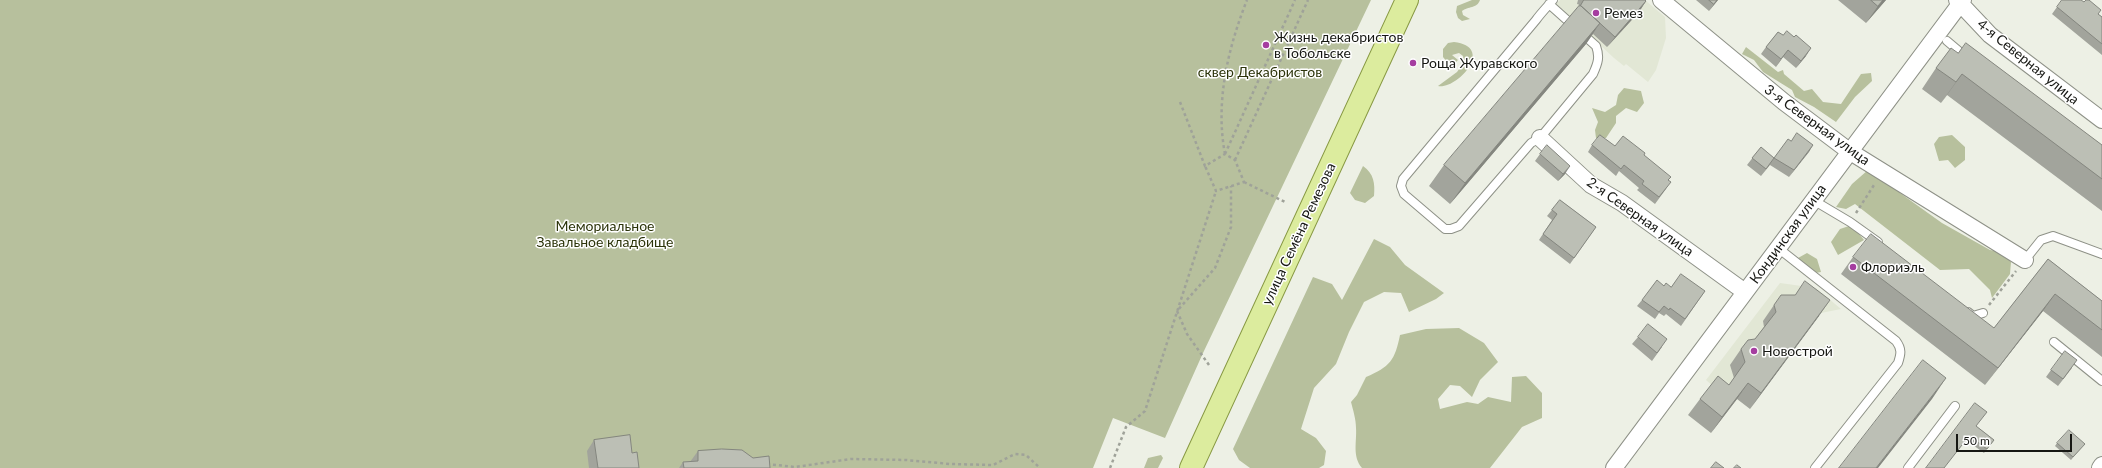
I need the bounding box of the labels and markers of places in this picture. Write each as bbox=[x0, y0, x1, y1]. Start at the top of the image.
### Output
place label: Ремез bbox=[1604, 5, 1643, 21]
marker: Ремез bbox=[1591, 8, 1601, 18]
place label: Жизнь декабристов в Тобольске bbox=[1274, 29, 1404, 62]
marker: Жизнь декабристов в Тобольске bbox=[1261, 40, 1271, 50]
place label: Роща Журавского bbox=[1421, 55, 1537, 71]
marker: Роща Журавского bbox=[1408, 58, 1418, 68]
place label: Флориэль bbox=[1861, 259, 1925, 275]
marker: Флориэль bbox=[1848, 262, 1858, 272]
place label: Новострой bbox=[1762, 343, 1833, 359]
marker: Новострой bbox=[1749, 346, 1759, 356]

